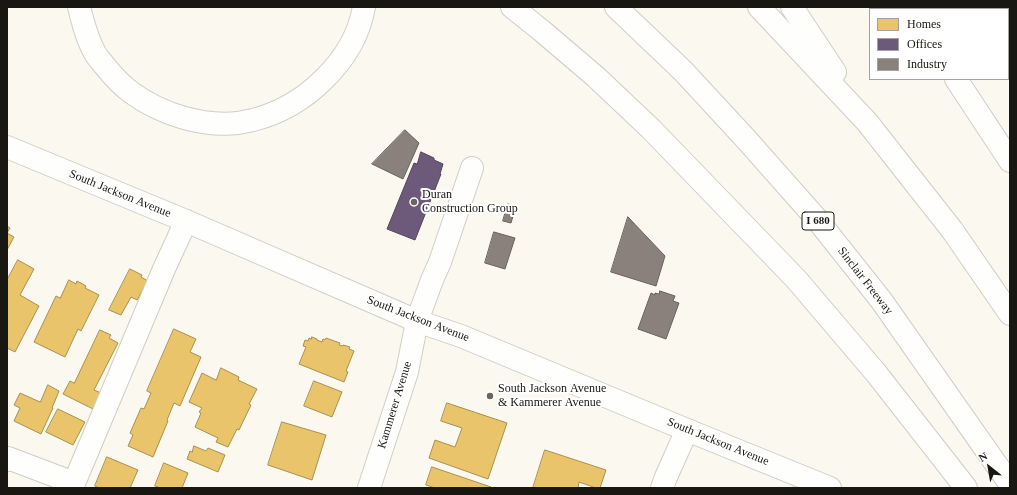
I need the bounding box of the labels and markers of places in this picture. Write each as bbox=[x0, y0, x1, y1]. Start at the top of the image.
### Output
place label: Duran Construction Group bbox=[422, 188, 518, 216]
marker: Duran Construction Group bbox=[409, 197, 419, 207]
place label: South Jackson Avenue & Kammerer Avenue bbox=[498, 382, 606, 410]
marker: South Jackson Avenue & Kammerer Avenue bbox=[485, 391, 495, 401]

